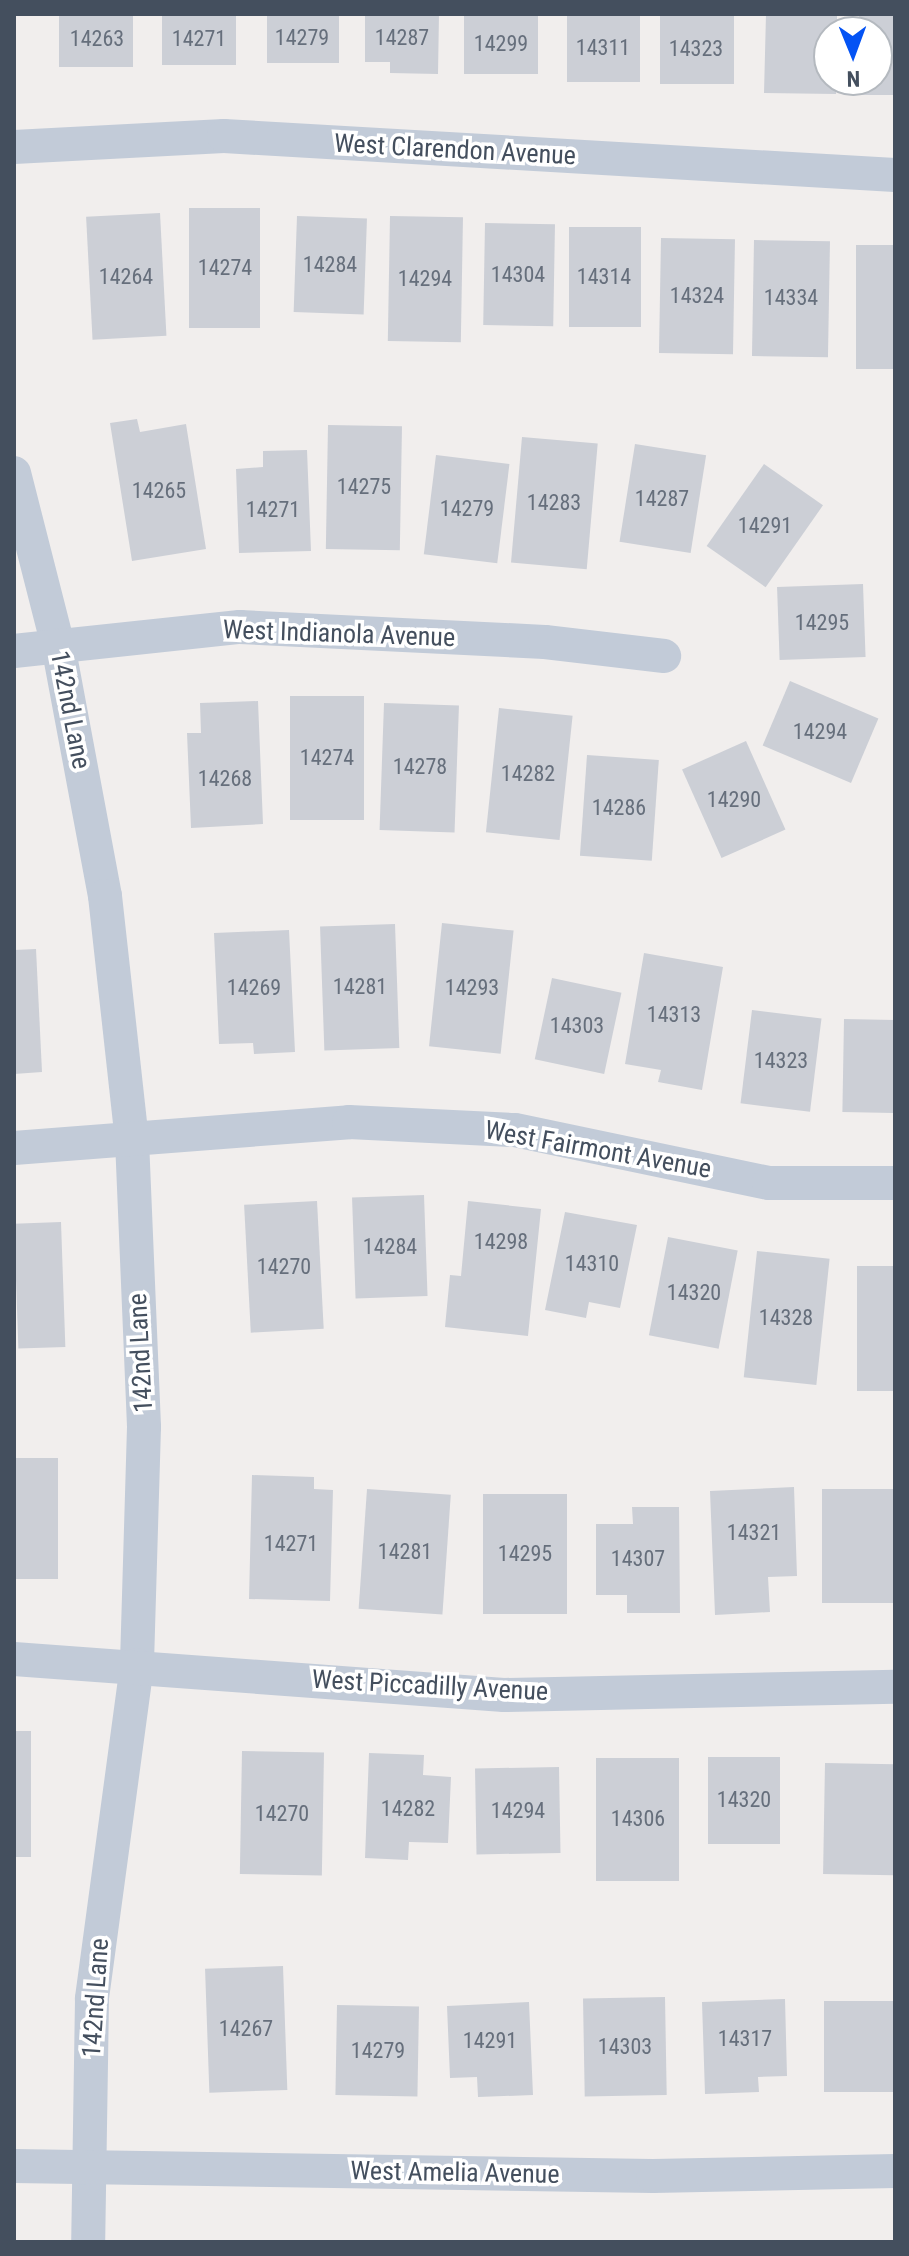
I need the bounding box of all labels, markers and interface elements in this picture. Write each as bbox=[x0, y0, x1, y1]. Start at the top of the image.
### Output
north arrow bbox=[813, 16, 893, 96]
house number: 14279 bbox=[275, 25, 329, 51]
house number: 14287 bbox=[375, 25, 429, 51]
house number: 14263 bbox=[70, 26, 124, 52]
house number: 14271 bbox=[172, 26, 226, 52]
house number: 14299 bbox=[474, 31, 528, 57]
house number: 14311 bbox=[576, 35, 630, 61]
house number: 14323 bbox=[669, 36, 723, 62]
text: N bbox=[846, 66, 860, 91]
street label: West Clarendon Avenue bbox=[333, 128, 577, 172]
house number: 14284 bbox=[303, 252, 357, 278]
house number: 14274 bbox=[198, 255, 252, 281]
house number: 14304 bbox=[491, 262, 545, 288]
house number: 14264 bbox=[99, 264, 153, 290]
house number: 14314 bbox=[577, 264, 631, 290]
house number: 14294 bbox=[398, 266, 452, 292]
house number: 14324 bbox=[670, 283, 724, 309]
house number: 14334 bbox=[764, 285, 818, 311]
house number: 14275 bbox=[337, 474, 391, 500]
house number: 14265 bbox=[132, 478, 186, 504]
house number: 14287 bbox=[635, 486, 689, 512]
house number: 14283 bbox=[527, 490, 581, 516]
house number: 14279 bbox=[440, 496, 494, 522]
house number: 14271 bbox=[246, 497, 300, 523]
house number: 14291 bbox=[738, 513, 792, 539]
house number: 14295 bbox=[795, 610, 849, 636]
street label: West Indianola Avenue bbox=[222, 614, 456, 654]
street label: 142nd Lane bbox=[43, 648, 97, 772]
house number: 14294 bbox=[793, 719, 847, 745]
house number: 14274 bbox=[300, 745, 354, 771]
house number: 14278 bbox=[393, 754, 447, 780]
house number: 14282 bbox=[501, 761, 555, 787]
house number: 14268 bbox=[198, 766, 252, 792]
house number: 14290 bbox=[707, 787, 761, 813]
house number: 14286 bbox=[592, 795, 646, 821]
house number: 14281 bbox=[333, 974, 387, 1000]
house number: 14269 bbox=[227, 975, 281, 1001]
house number: 14293 bbox=[445, 975, 499, 1001]
house number: 14313 bbox=[647, 1002, 701, 1028]
house number: 14303 bbox=[550, 1013, 604, 1039]
house number: 14323 bbox=[754, 1048, 808, 1074]
street label: West Fairmont Avenue bbox=[482, 1115, 714, 1185]
house number: 14298 bbox=[474, 1229, 528, 1255]
house number: 14284 bbox=[363, 1234, 417, 1260]
house number: 14310 bbox=[565, 1251, 619, 1277]
house number: 14270 bbox=[257, 1254, 311, 1280]
house number: 14320 bbox=[667, 1280, 721, 1306]
street label: 142nd Lane bbox=[122, 1292, 160, 1414]
house number: 14328 bbox=[759, 1305, 813, 1331]
house number: 14321 bbox=[727, 1520, 781, 1546]
house number: 14271 bbox=[264, 1531, 318, 1557]
house number: 14281 bbox=[378, 1539, 432, 1565]
house number: 14295 bbox=[498, 1541, 552, 1567]
house number: 14307 bbox=[611, 1546, 665, 1572]
street label: West Piccadilly Avenue bbox=[311, 1664, 549, 1708]
house number: 14320 bbox=[717, 1787, 771, 1813]
house number: 14282 bbox=[381, 1796, 435, 1822]
house number: 14294 bbox=[491, 1798, 545, 1824]
house number: 14270 bbox=[255, 1801, 309, 1827]
house number: 14306 bbox=[611, 1806, 665, 1832]
street label: 142nd Lane bbox=[76, 1937, 116, 2059]
house number: 14267 bbox=[219, 2016, 273, 2042]
house number: 14317 bbox=[718, 2026, 772, 2052]
house number: 14291 bbox=[463, 2028, 517, 2054]
house number: 14303 bbox=[598, 2034, 652, 2060]
house number: 14279 bbox=[351, 2038, 405, 2064]
street label: West Amelia Avenue bbox=[350, 2156, 560, 2190]

